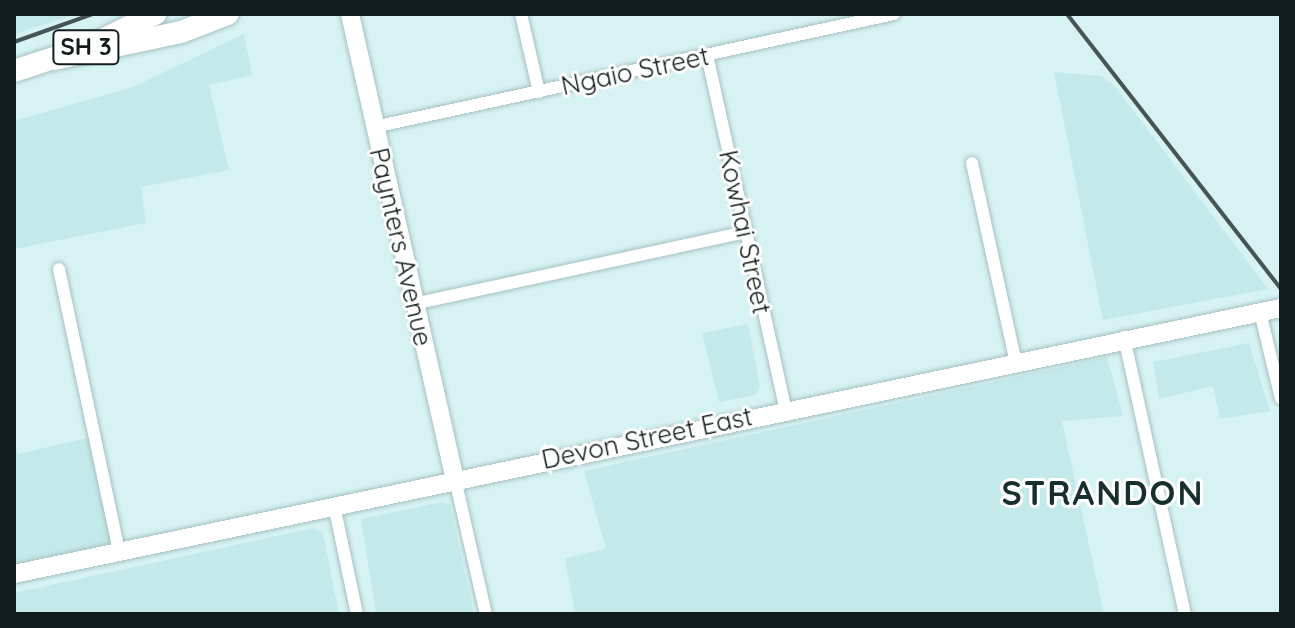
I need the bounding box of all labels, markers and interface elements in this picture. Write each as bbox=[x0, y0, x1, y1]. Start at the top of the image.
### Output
road number: SH 3 bbox=[52, 27, 120, 67]
street label: Ngaio Street bbox=[558, 40, 712, 102]
street label: Paynters Avenue bbox=[363, 145, 439, 349]
street label: Kowhai Street bbox=[712, 147, 778, 317]
street label: Devon Street East bbox=[539, 400, 755, 476]
district label: STRANDON bbox=[1002, 473, 1204, 513]

